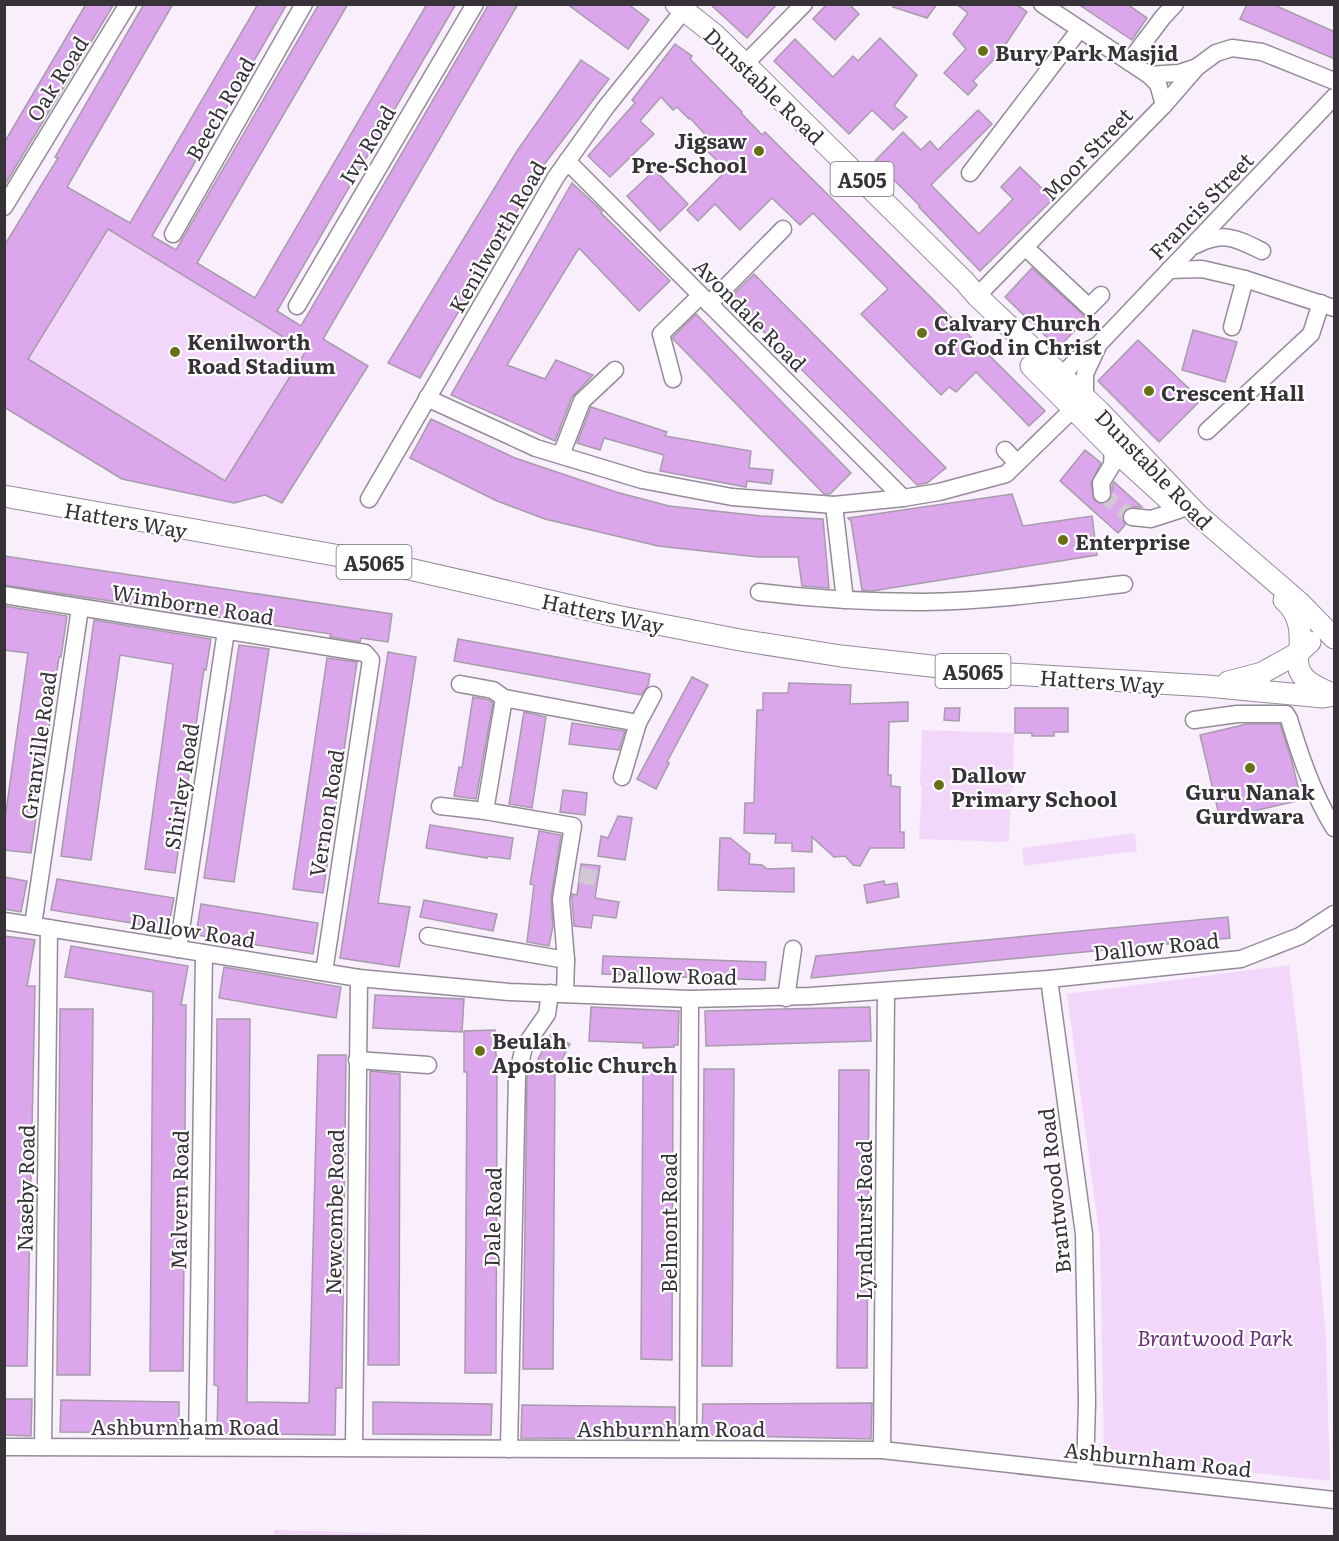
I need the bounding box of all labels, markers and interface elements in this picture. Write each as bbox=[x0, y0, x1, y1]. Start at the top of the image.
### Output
street label: Dunstable Road bbox=[698, 19, 832, 151]
street label: Oak Road bbox=[18, 29, 94, 127]
place label: Bury Park Masjid bbox=[995, 36, 1179, 67]
marker: Bury Park Masjid bbox=[976, 44, 990, 58]
street label: Beech Road bbox=[177, 50, 261, 166]
street label: Ivy Road bbox=[330, 98, 402, 189]
street label: Moor Street bbox=[1033, 99, 1139, 207]
place label: Jigsaw Pre-School bbox=[631, 124, 747, 179]
marker: Jigsaw Pre-School bbox=[752, 144, 766, 158]
street label: Francis Street bbox=[1141, 144, 1260, 266]
street label: Kenilworth Road bbox=[440, 154, 552, 318]
road number: A505 bbox=[830, 162, 894, 196]
street label: Avondale Road bbox=[688, 251, 815, 378]
place label: Calvary Church of God in Christ bbox=[934, 306, 1103, 361]
place label: Kenilworth Road Stadium bbox=[187, 325, 336, 380]
marker: Calvary Church of God in Christ bbox=[915, 326, 929, 340]
marker: Kenilworth Road Stadium bbox=[168, 345, 182, 359]
place label: Crescent Hall bbox=[1161, 376, 1305, 407]
marker: Crescent Hall bbox=[1142, 384, 1156, 398]
street label: Dunstable Road bbox=[1089, 401, 1221, 535]
street label: Hatters Way bbox=[62, 493, 191, 545]
place label: Enterprise bbox=[1075, 525, 1190, 556]
marker: Enterprise bbox=[1056, 533, 1070, 547]
road number: A5065 bbox=[336, 545, 412, 579]
street label: Wimborne Road bbox=[110, 575, 276, 631]
street label: Hatters Way bbox=[539, 584, 668, 640]
road number: A5065 bbox=[936, 654, 1010, 688]
street label: Hatters Way bbox=[1039, 660, 1166, 700]
street label: Granville Road bbox=[11, 669, 63, 821]
street label: Shirley Road bbox=[155, 720, 205, 851]
street label: Vernon Road bbox=[300, 747, 350, 879]
place label: Dallow Primary School bbox=[951, 758, 1118, 813]
marker: Guru Nanak Gurdwara bbox=[1243, 761, 1257, 775]
place label: Guru Nanak Gurdwara bbox=[1185, 775, 1316, 830]
marker: Dallow Primary School bbox=[932, 778, 946, 792]
street label: Dallow Road bbox=[128, 904, 258, 954]
street label: Dallow Road bbox=[1091, 923, 1221, 967]
street label: Dallow Road bbox=[610, 957, 738, 991]
place label: Beulah Apostolic Church bbox=[492, 1024, 677, 1079]
marker: Beulah Apostolic Church bbox=[473, 1044, 487, 1058]
street label: Brantwood Road bbox=[1029, 1106, 1077, 1275]
street label: Naseby Road bbox=[7, 1124, 41, 1252]
street label: Newcombe Road bbox=[316, 1129, 350, 1295]
street label: Malvern Road bbox=[161, 1130, 195, 1270]
street label: Lyndhurst Road bbox=[847, 1140, 878, 1300]
street label: Belmont Road bbox=[652, 1153, 683, 1293]
street label: Dale Road bbox=[475, 1166, 507, 1267]
park label: Brantwood Park bbox=[1137, 1321, 1293, 1352]
street label: Ashburnham Road bbox=[91, 1410, 279, 1441]
street label: Ashburnham Road bbox=[577, 1412, 765, 1443]
street label: Ashburnham Road bbox=[1063, 1433, 1254, 1483]

